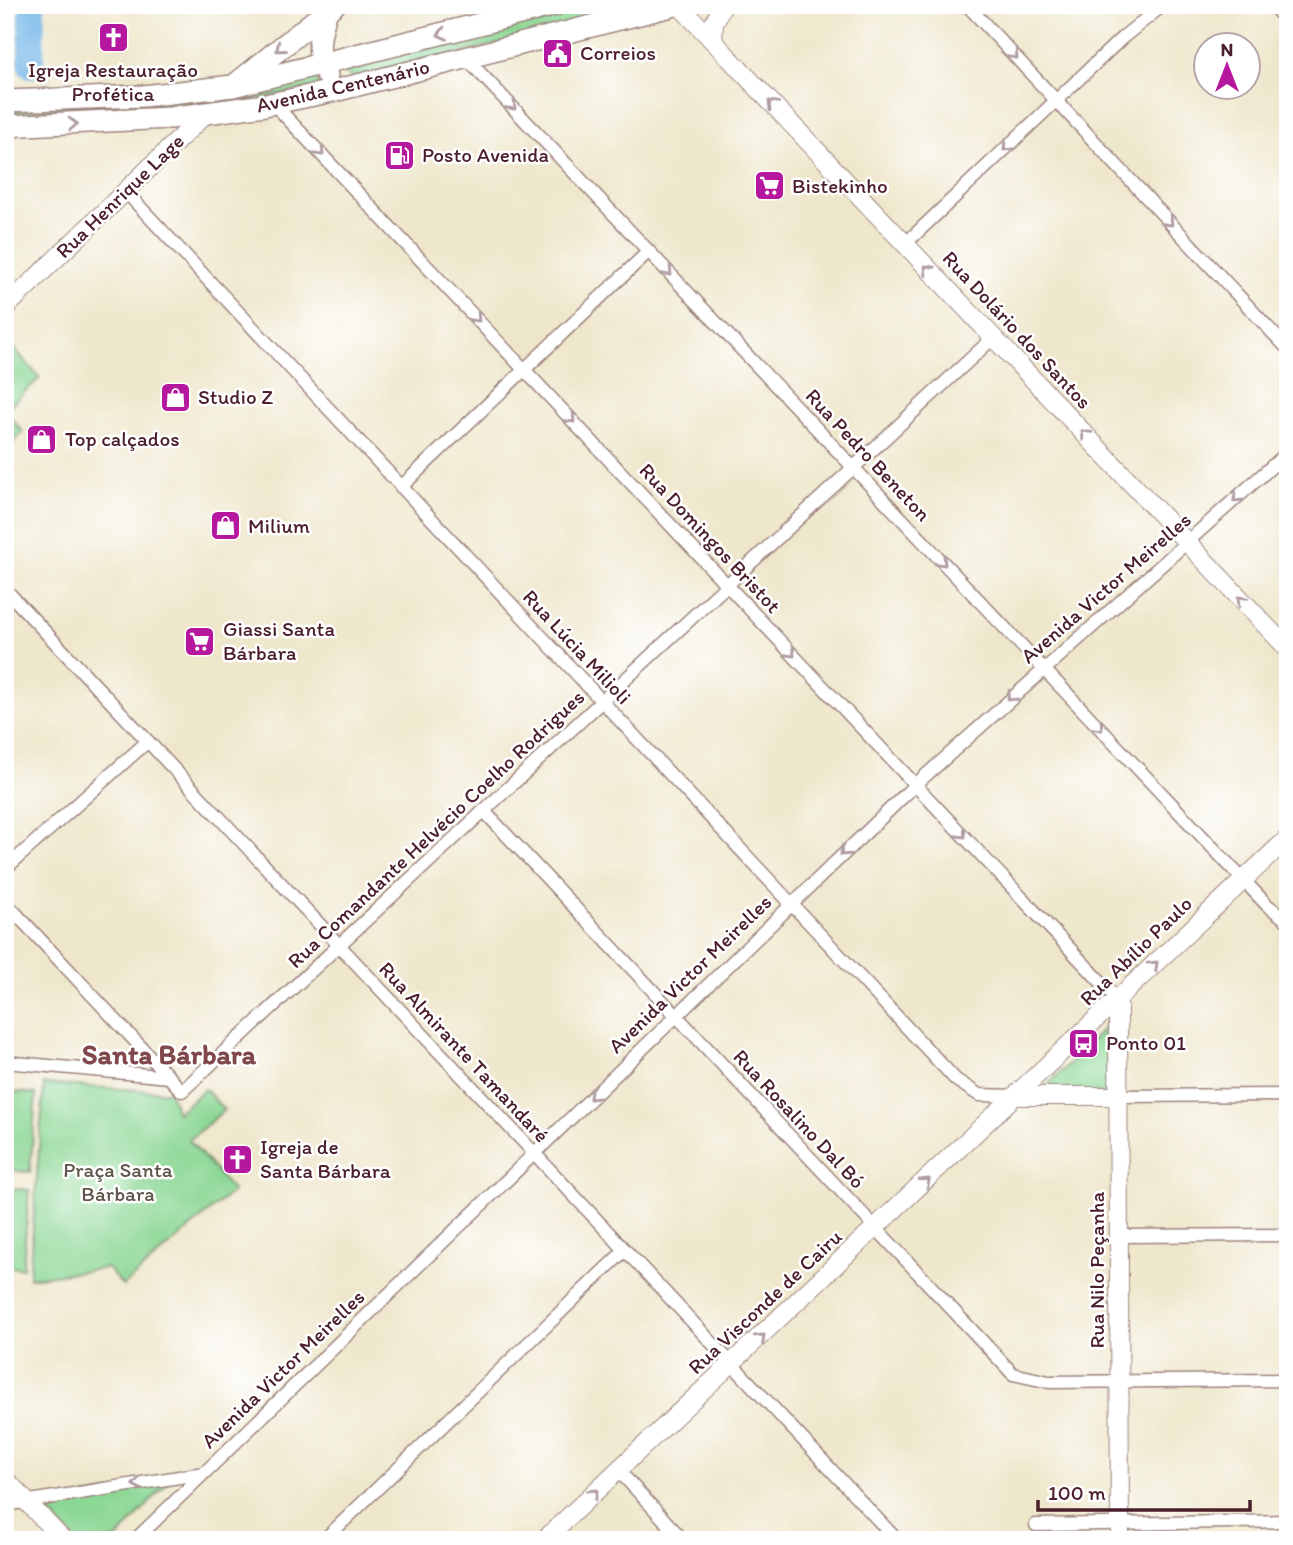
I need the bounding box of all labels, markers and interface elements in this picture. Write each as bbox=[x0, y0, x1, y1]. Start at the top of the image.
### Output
church icon: Igreja Restauração Profética bbox=[96, 21, 130, 55]
one-way arrow bbox=[436, 26, 448, 40]
north arrow bbox=[1192, 32, 1262, 102]
public building icon: Correios bbox=[540, 36, 574, 70]
text: N bbox=[1221, 38, 1233, 61]
one-way arrow bbox=[275, 40, 288, 52]
place label: Correios bbox=[580, 40, 656, 65]
one-way arrow bbox=[1006, 47, 1018, 60]
street label: Avenida Centenário bbox=[254, 53, 432, 118]
place label: Igreja Restauração Profética bbox=[28, 57, 198, 106]
one-way arrow bbox=[504, 98, 517, 111]
one-way arrow bbox=[768, 99, 780, 112]
one-way arrow bbox=[68, 116, 79, 131]
street label: Rua Henrique Lage bbox=[50, 128, 189, 263]
fuel station icon: Posto Avenida bbox=[382, 138, 416, 172]
one-way arrow bbox=[1002, 139, 1015, 152]
place label: Posto Avenida bbox=[422, 142, 549, 167]
one-way arrow bbox=[312, 144, 325, 157]
supermarket icon: Bistekinho bbox=[752, 169, 786, 203]
place label: Bistekinho bbox=[792, 173, 888, 198]
one-way arrow bbox=[1161, 214, 1173, 227]
street label: Rua Dolário dos Santos bbox=[938, 245, 1097, 414]
one-way arrow bbox=[660, 264, 673, 277]
one-way arrow bbox=[924, 264, 937, 277]
one-way arrow bbox=[468, 310, 481, 323]
shop icon: Studio Z bbox=[158, 380, 192, 414]
street label: Rua Pedro Beneton bbox=[801, 383, 936, 526]
place label: Studio Z bbox=[198, 384, 273, 409]
one-way arrow bbox=[563, 411, 576, 424]
shop icon: Top calçados bbox=[25, 422, 59, 456]
place label: Top calçados bbox=[65, 426, 180, 451]
one-way arrow bbox=[1080, 429, 1093, 442]
street label: Rua Domingos Bristot bbox=[634, 458, 786, 618]
one-way arrow bbox=[1232, 490, 1245, 502]
street label: Avenida Victor Meirelles bbox=[1015, 507, 1196, 668]
shop icon: Milium bbox=[208, 509, 242, 543]
place label: Milium bbox=[248, 513, 310, 538]
one-way arrow bbox=[934, 554, 947, 567]
street label: Rua Lúcia Milioli bbox=[518, 584, 637, 709]
one-way arrow bbox=[1236, 595, 1249, 608]
place label: Giassi Santa Bárbara bbox=[223, 616, 335, 665]
supermarket icon: Giassi Santa Bárbara bbox=[183, 624, 217, 658]
one-way arrow bbox=[783, 645, 796, 658]
street label: Rua Comandante Helvécio Coelho Rodrigues bbox=[282, 684, 589, 973]
one-way arrow bbox=[1006, 689, 1019, 701]
one-way arrow bbox=[1090, 719, 1103, 732]
one-way arrow bbox=[954, 826, 966, 839]
one-way arrow bbox=[839, 843, 852, 856]
street label: Avenida Victor Meirelles bbox=[603, 889, 777, 1058]
street label: Rua Abílio Paulo bbox=[1074, 891, 1197, 1011]
street label: Rua Almirante Tamandaré bbox=[374, 956, 555, 1147]
one-way arrow bbox=[1146, 960, 1159, 973]
bus stop icon: Ponto 01 bbox=[1066, 1026, 1100, 1060]
place label: Ponto 01 bbox=[1106, 1030, 1186, 1055]
district label: Santa Bárbara bbox=[82, 1037, 257, 1071]
street label: Rua Rosalino Dal Bó bbox=[728, 1044, 870, 1194]
one-way arrow bbox=[589, 1087, 602, 1100]
place label: Igreja de Santa Bárbara bbox=[260, 1134, 391, 1183]
church icon: Igreja de Santa Bárbara bbox=[220, 1142, 254, 1176]
park label: Praça Santa Bárbara bbox=[63, 1157, 173, 1206]
one-way arrow bbox=[918, 1177, 931, 1190]
street label: Rua Nilo Peçanha bbox=[1084, 1192, 1109, 1348]
street label: Rua Visconde de Cairu bbox=[683, 1224, 847, 1379]
street label: Avenida Victor Meirelles bbox=[196, 1284, 370, 1453]
one-way arrow bbox=[752, 1334, 765, 1346]
scale bar bbox=[1038, 1468, 1249, 1512]
one-way arrow bbox=[131, 1476, 142, 1491]
text: 100 m bbox=[1048, 1480, 1106, 1505]
one-way arrow bbox=[586, 1489, 599, 1502]

